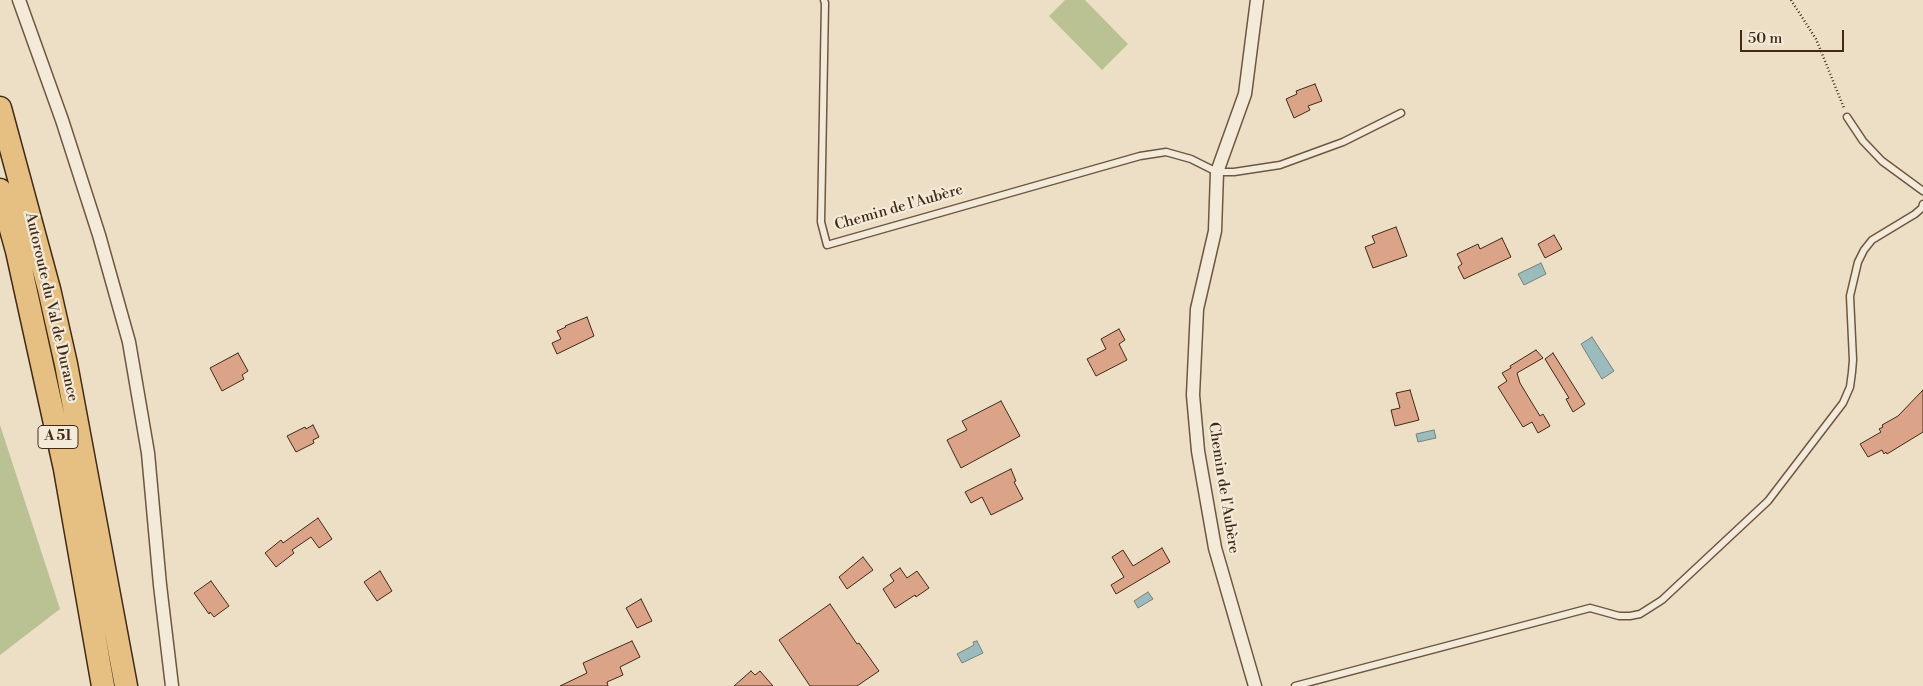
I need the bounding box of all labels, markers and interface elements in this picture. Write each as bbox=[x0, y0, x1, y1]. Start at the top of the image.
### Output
scale bar bbox=[1743, 20, 1847, 52]
text: 50 m bbox=[1748, 29, 1782, 48]
street label: Chemin de l'Aubère bbox=[833, 181, 965, 235]
street label: Autoroute du Val de Durance bbox=[20, 211, 82, 403]
street label: Chemin de l'Aubère bbox=[1204, 421, 1242, 555]
road number: A 51 bbox=[38, 426, 78, 448]

